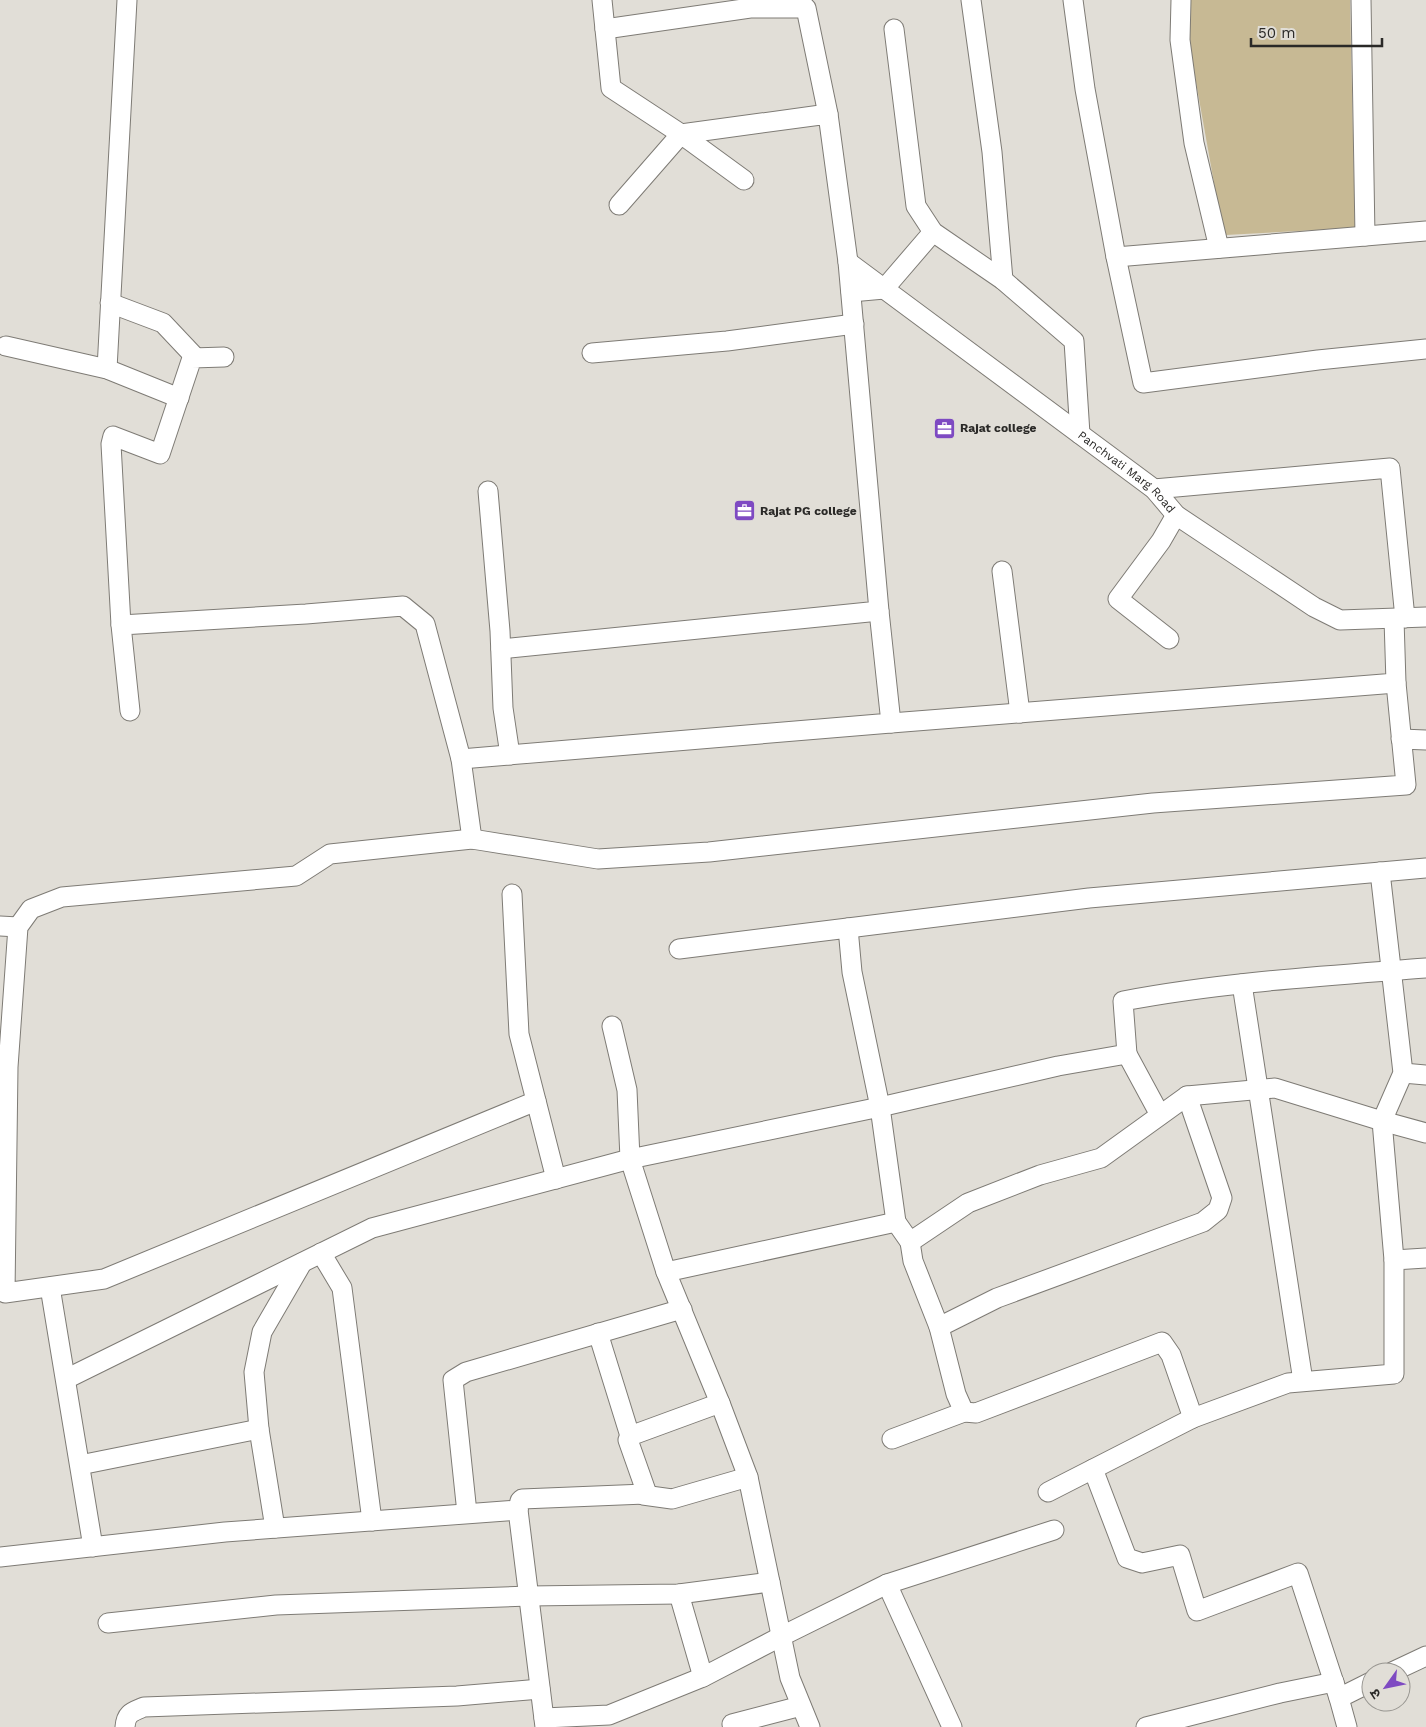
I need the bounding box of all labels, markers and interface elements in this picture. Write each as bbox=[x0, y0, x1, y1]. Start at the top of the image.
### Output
scale bar bbox=[1251, 15, 1382, 47]
text: 50 m bbox=[1258, 24, 1295, 42]
office icon: Rajat college bbox=[932, 416, 956, 440]
place label: Rajat college bbox=[960, 421, 1037, 435]
street label: Panchvati Marg Road bbox=[1075, 428, 1178, 516]
office icon: Rajat PG college bbox=[732, 499, 756, 523]
place label: Rajat PG college bbox=[760, 504, 857, 518]
north arrow bbox=[1361, 1662, 1411, 1712]
text: उ bbox=[1366, 1686, 1384, 1702]

